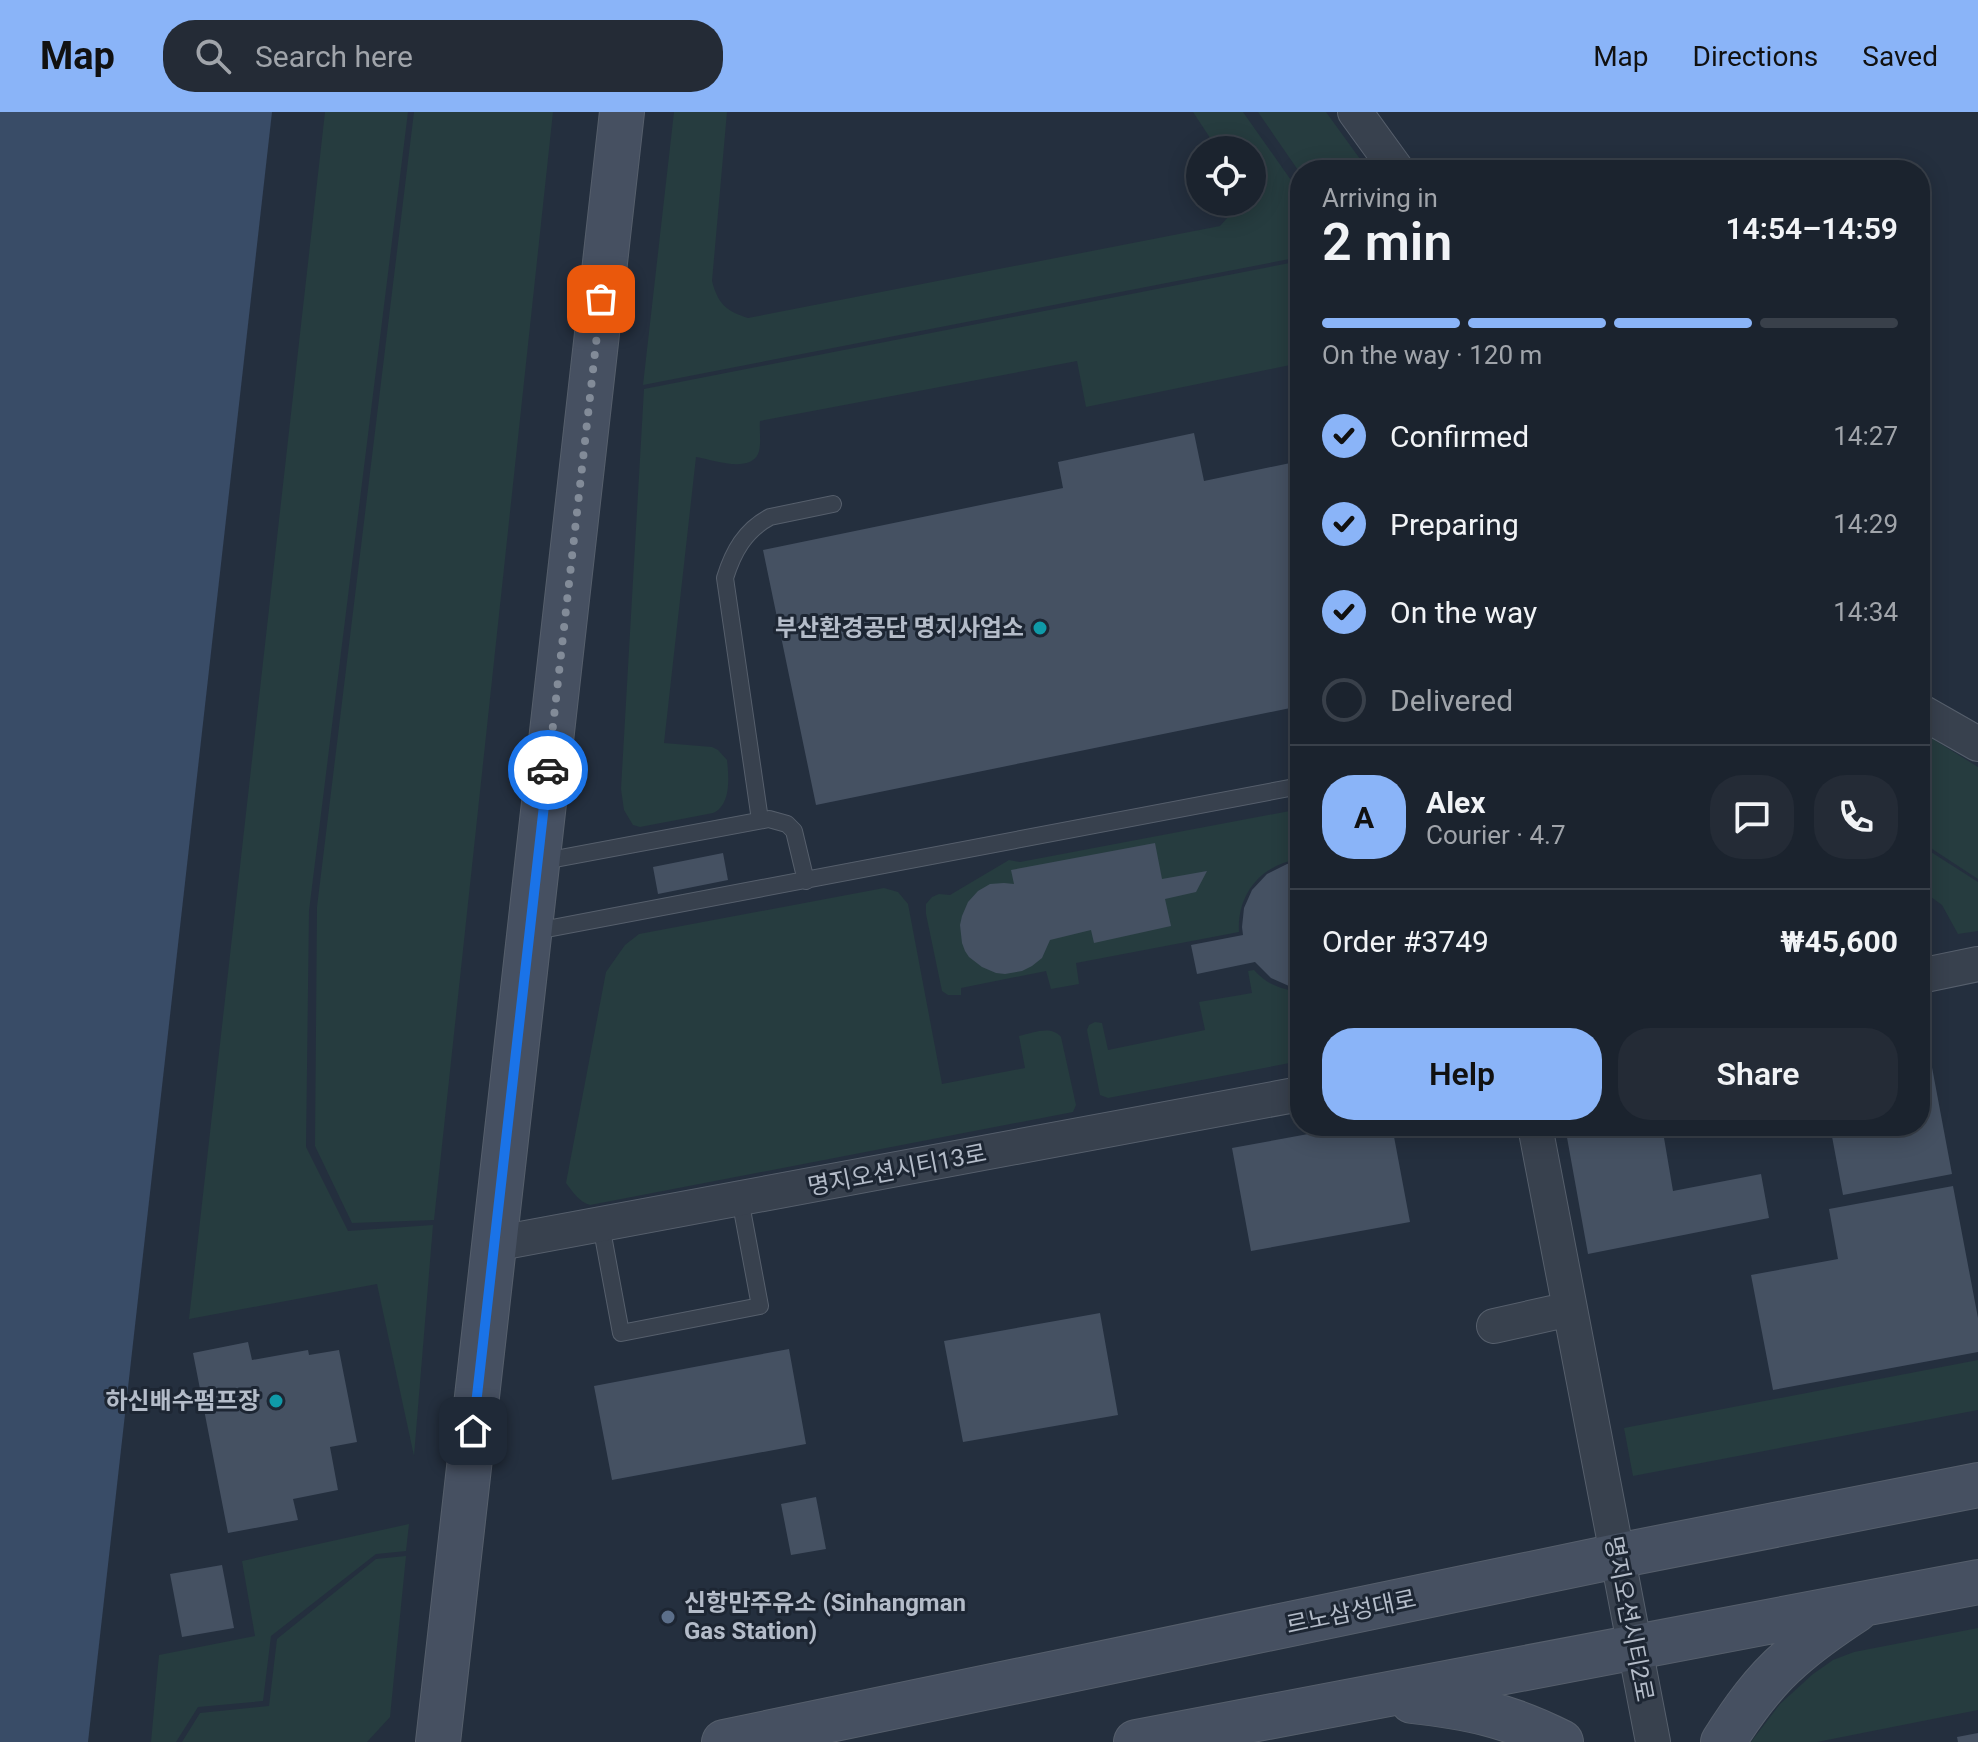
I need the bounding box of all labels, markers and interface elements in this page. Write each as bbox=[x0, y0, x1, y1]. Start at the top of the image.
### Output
search box bbox=[163, 20, 723, 92]
text: Map bbox=[40, 34, 115, 78]
icon: search bbox=[191, 34, 235, 78]
text: Search here bbox=[255, 39, 413, 74]
text: Map bbox=[1593, 40, 1649, 73]
text: Directions bbox=[1693, 40, 1818, 73]
text: Saved bbox=[1862, 40, 1938, 73]
map controls bbox=[1186, 136, 1266, 216]
button: locate bbox=[1186, 136, 1266, 216]
text: Arriving in bbox=[1322, 183, 1438, 213]
text: 14:54–14:59 bbox=[1725, 211, 1898, 246]
text: 2 min bbox=[1322, 212, 1452, 273]
pin bbox=[567, 265, 635, 333]
icon: bag bbox=[579, 277, 623, 321]
text: On the way · 120 m bbox=[1322, 340, 1542, 370]
icon: check bbox=[1322, 414, 1366, 458]
text: Confirmed bbox=[1390, 419, 1529, 454]
text: 14:27 bbox=[1833, 421, 1898, 451]
icon: check bbox=[1322, 502, 1366, 546]
text: Preparing bbox=[1390, 507, 1519, 542]
text: 14:29 bbox=[1833, 509, 1898, 539]
icon: check bbox=[1322, 590, 1366, 634]
text: On the way bbox=[1390, 595, 1537, 630]
text: 14:34 bbox=[1833, 597, 1898, 627]
place label: 부산환경공단 명지사업소 bbox=[775, 614, 1024, 642]
marker: 부산환경공단 명지사업소 bbox=[1031, 619, 1049, 637]
text: Delivered bbox=[1390, 683, 1513, 718]
courier bbox=[508, 730, 588, 810]
icon: car bbox=[526, 748, 570, 792]
button: chat bbox=[1710, 775, 1794, 859]
button: phone bbox=[1814, 775, 1898, 859]
text: Alex bbox=[1426, 785, 1486, 820]
text: A bbox=[1354, 800, 1374, 835]
text: Courier · 4.7 bbox=[1426, 820, 1566, 850]
text: Order #3749 bbox=[1322, 924, 1489, 959]
text: ₩45,600 bbox=[1780, 924, 1898, 959]
button: Help bbox=[1322, 1028, 1602, 1120]
button: Share bbox=[1618, 1028, 1898, 1120]
street label: 명지오션시티13로 bbox=[805, 1139, 989, 1201]
place label: 하신배수펌프장 bbox=[105, 1387, 260, 1415]
marker: 하신배수펌프장 bbox=[267, 1392, 285, 1410]
pin bbox=[439, 1397, 507, 1465]
icon: home bbox=[451, 1409, 495, 1453]
street label: 명지오션시티2로 bbox=[1599, 1534, 1659, 1704]
street label: 르노삼성대로 bbox=[1283, 1585, 1419, 1639]
place label: 신항만주유소 (Sinhangman Gas Station) bbox=[684, 1589, 966, 1645]
marker: 신항만주유소 (Sinhangman Gas Station) bbox=[659, 1608, 677, 1626]

